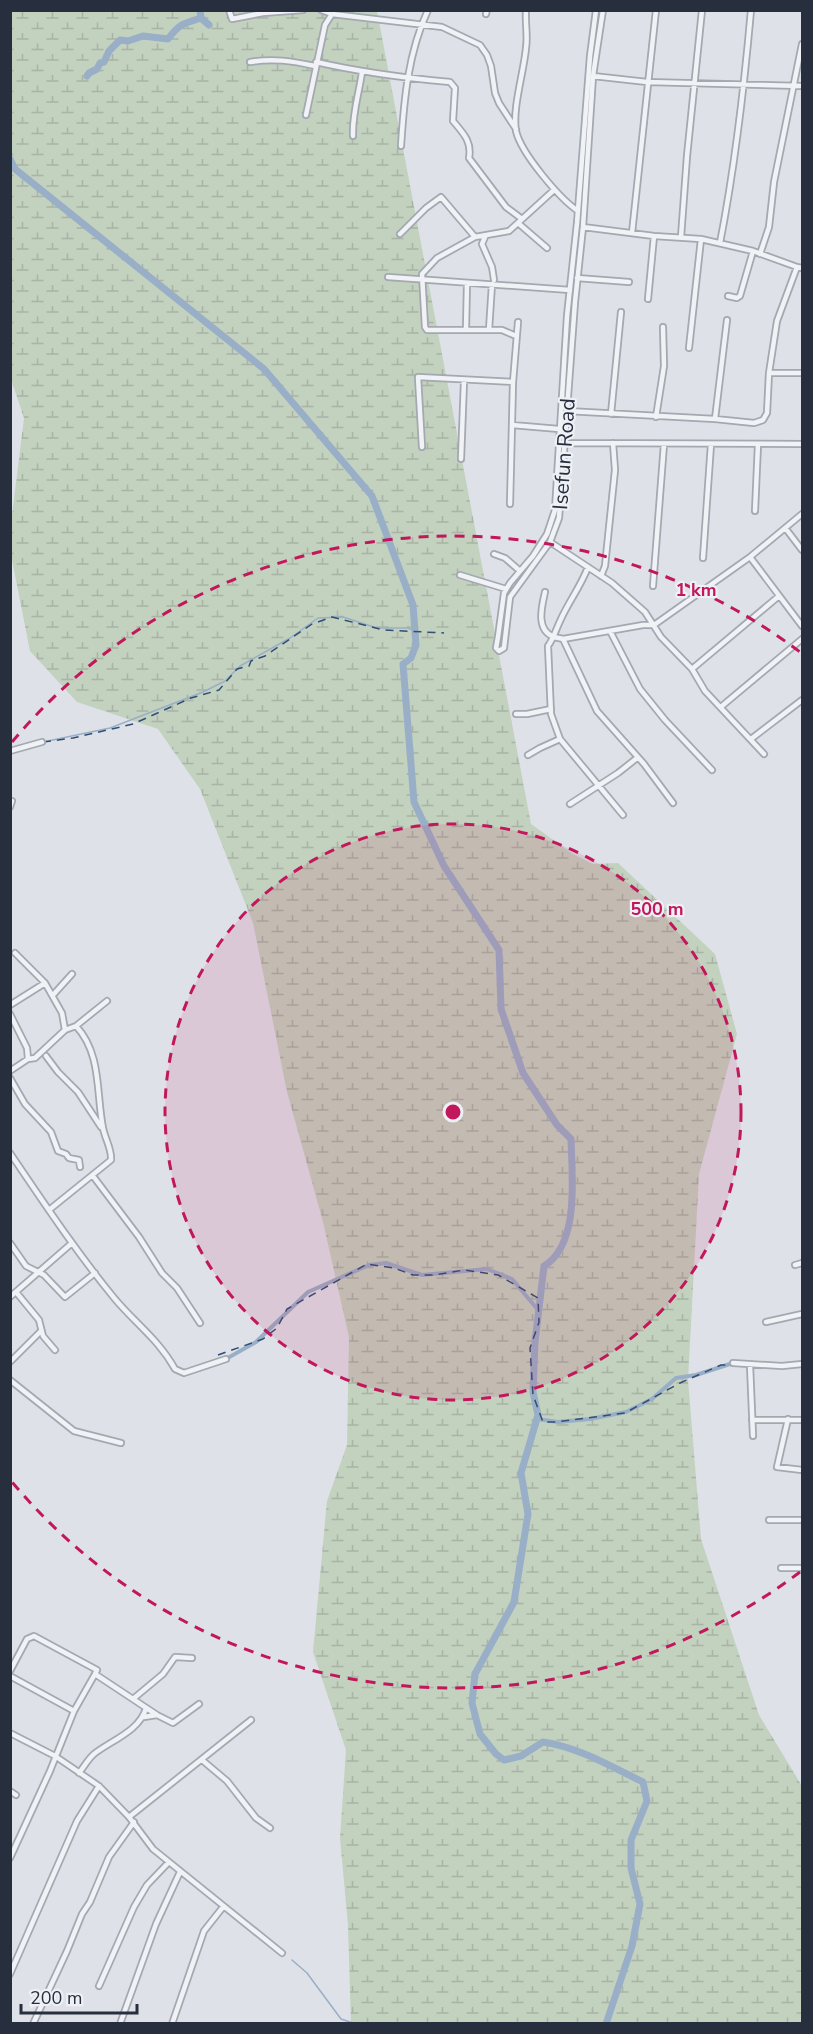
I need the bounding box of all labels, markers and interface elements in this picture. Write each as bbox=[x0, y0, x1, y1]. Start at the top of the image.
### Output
street label: Isefun Road bbox=[546, 397, 582, 511]
text: 1 km bbox=[675, 578, 717, 602]
text: 500 m bbox=[630, 897, 684, 921]
centre of rings bbox=[443, 1102, 463, 1122]
scale bar bbox=[21, 1977, 136, 2015]
text: 200 m bbox=[30, 1986, 82, 2010]

